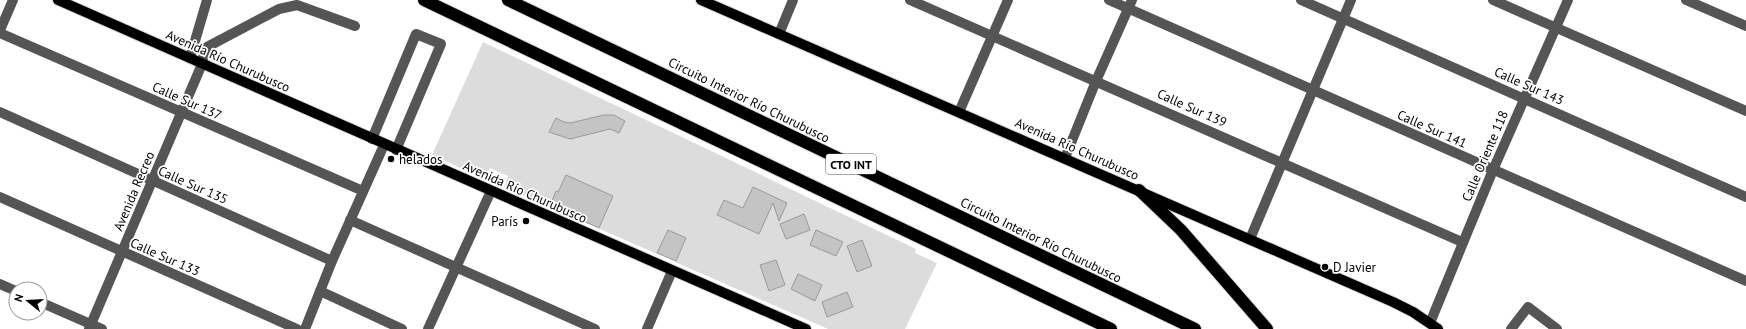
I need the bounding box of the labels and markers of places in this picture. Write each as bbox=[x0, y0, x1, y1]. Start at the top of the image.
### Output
place label: helados bbox=[399, 151, 442, 168]
marker: helados bbox=[386, 154, 396, 164]
place label: París bbox=[491, 213, 518, 230]
marker: París bbox=[521, 216, 531, 226]
place label: D Javier bbox=[1333, 259, 1377, 276]
marker: D Javier bbox=[1320, 262, 1330, 272]

